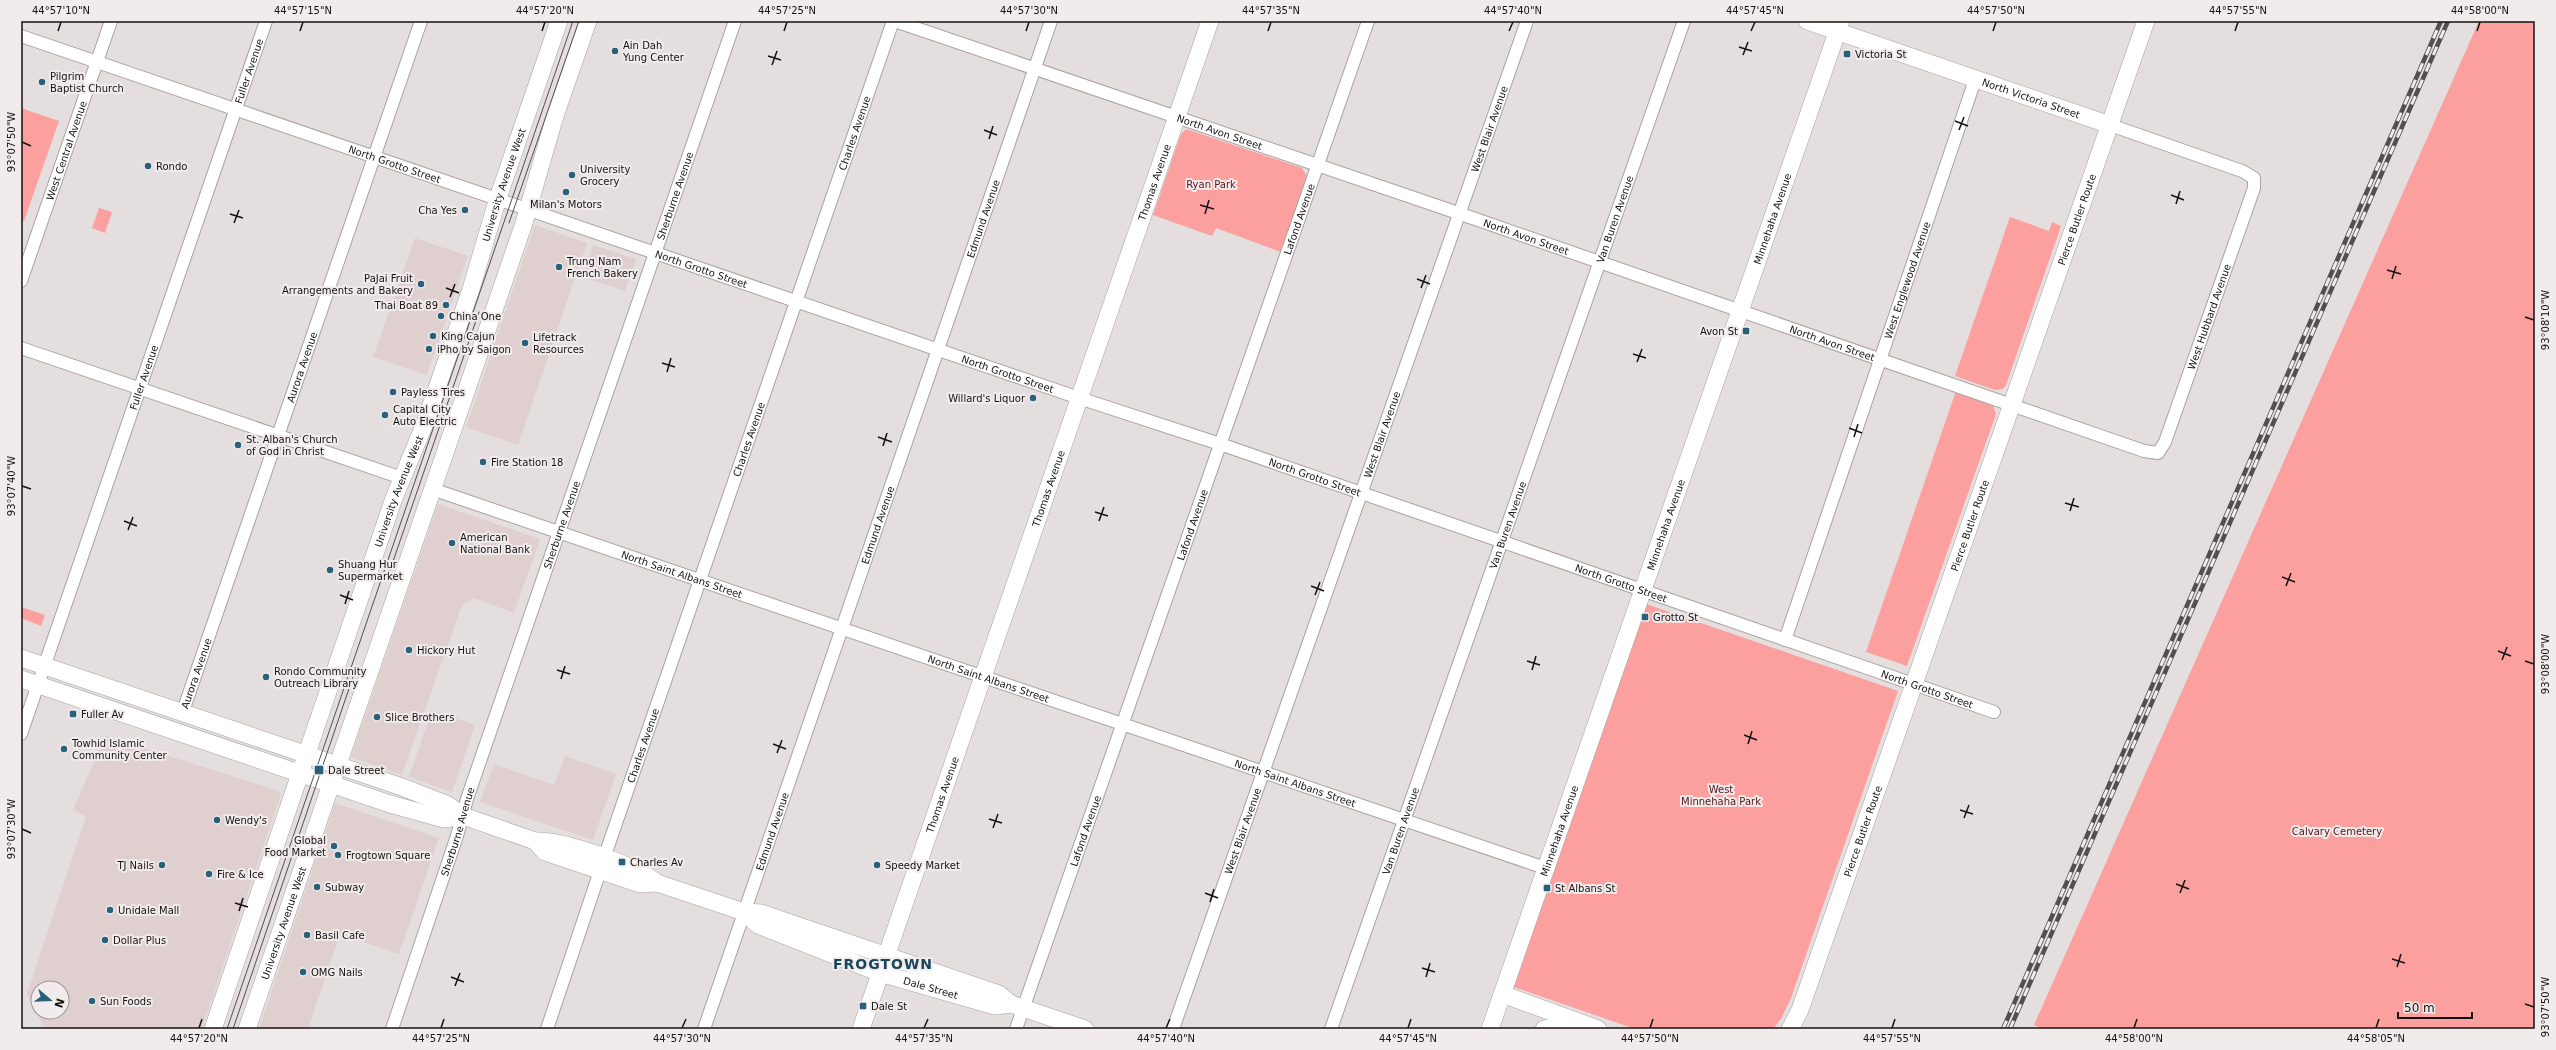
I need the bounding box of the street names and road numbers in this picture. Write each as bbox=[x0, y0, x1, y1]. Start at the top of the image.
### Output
street label: Fuller Avenue bbox=[233, 37, 265, 105]
street label: North Victoria Street bbox=[1981, 76, 2082, 120]
street label: West Blair Avenue bbox=[1469, 84, 1509, 174]
street label: Charles Avenue bbox=[836, 94, 872, 172]
street label: West Central Avenue bbox=[44, 99, 88, 202]
street label: North Avon Street bbox=[1176, 112, 1264, 151]
street label: University Avenue West bbox=[480, 127, 527, 243]
street label: North Grotto Street bbox=[347, 143, 442, 185]
street label: Thomas Avenue bbox=[1136, 143, 1172, 223]
street label: Sherburne Avenue bbox=[655, 150, 695, 241]
street label: Minnehaha Avenue bbox=[1751, 172, 1793, 266]
street label: Pierce Butler Route bbox=[2056, 172, 2098, 267]
street label: Van Buren Avenue bbox=[1594, 174, 1635, 264]
street label: Edmund Avenue bbox=[964, 178, 1001, 259]
street label: Lafond Avenue bbox=[1281, 182, 1316, 256]
street label: North Avon Street bbox=[1482, 217, 1570, 257]
street label: West Englewood Avenue bbox=[1882, 220, 1932, 340]
street label: North Grotto Street bbox=[654, 248, 749, 290]
street label: West Hubbard Avenue bbox=[2185, 262, 2233, 371]
street label: North Avon Street bbox=[1788, 323, 1876, 363]
street label: Aurora Avenue bbox=[284, 330, 319, 404]
street label: Fuller Avenue bbox=[127, 344, 160, 411]
street label: North Grotto Street bbox=[960, 353, 1055, 395]
street label: West Blair Avenue bbox=[1362, 390, 1402, 479]
street label: Charles Avenue bbox=[731, 401, 767, 478]
street label: University Avenue West bbox=[372, 434, 425, 548]
street label: Thomas Avenue bbox=[1030, 449, 1066, 529]
street label: North Grotto Street bbox=[1268, 456, 1362, 498]
street label: Minnehaha Avenue bbox=[1645, 478, 1687, 572]
street label: Pierce Butler Route bbox=[1949, 478, 1991, 572]
street label: Sherburne Avenue bbox=[541, 479, 582, 570]
street label: Van Buren Avenue bbox=[1487, 480, 1528, 570]
street label: Edmund Avenue bbox=[859, 485, 896, 566]
street label: Lafond Avenue bbox=[1175, 488, 1210, 562]
street label: North Saint Albans Street bbox=[620, 548, 744, 600]
street label: North Grotto Street bbox=[1574, 562, 1669, 604]
street label: Aurora Avenue bbox=[179, 637, 213, 710]
street label: North Saint Albans Street bbox=[927, 653, 1051, 704]
street label: North Grotto Street bbox=[1880, 668, 1975, 710]
street label: Charles Avenue bbox=[625, 707, 661, 784]
street label: Thomas Avenue bbox=[924, 755, 960, 835]
street label: North Saint Albans Street bbox=[1233, 757, 1357, 809]
street label: Minnehaha Avenue bbox=[1538, 784, 1580, 878]
street label: Pierce Butler Route bbox=[1842, 784, 1884, 878]
street label: Sherburne Avenue bbox=[438, 786, 476, 877]
street label: West Blair Avenue bbox=[1222, 786, 1263, 876]
street label: Van Buren Avenue bbox=[1380, 786, 1421, 876]
street label: Edmund Avenue bbox=[754, 791, 791, 872]
street label: Lafond Avenue bbox=[1068, 794, 1103, 868]
street label: University Avenue West bbox=[259, 865, 308, 981]
street label: Dale Street bbox=[902, 974, 959, 1001]

